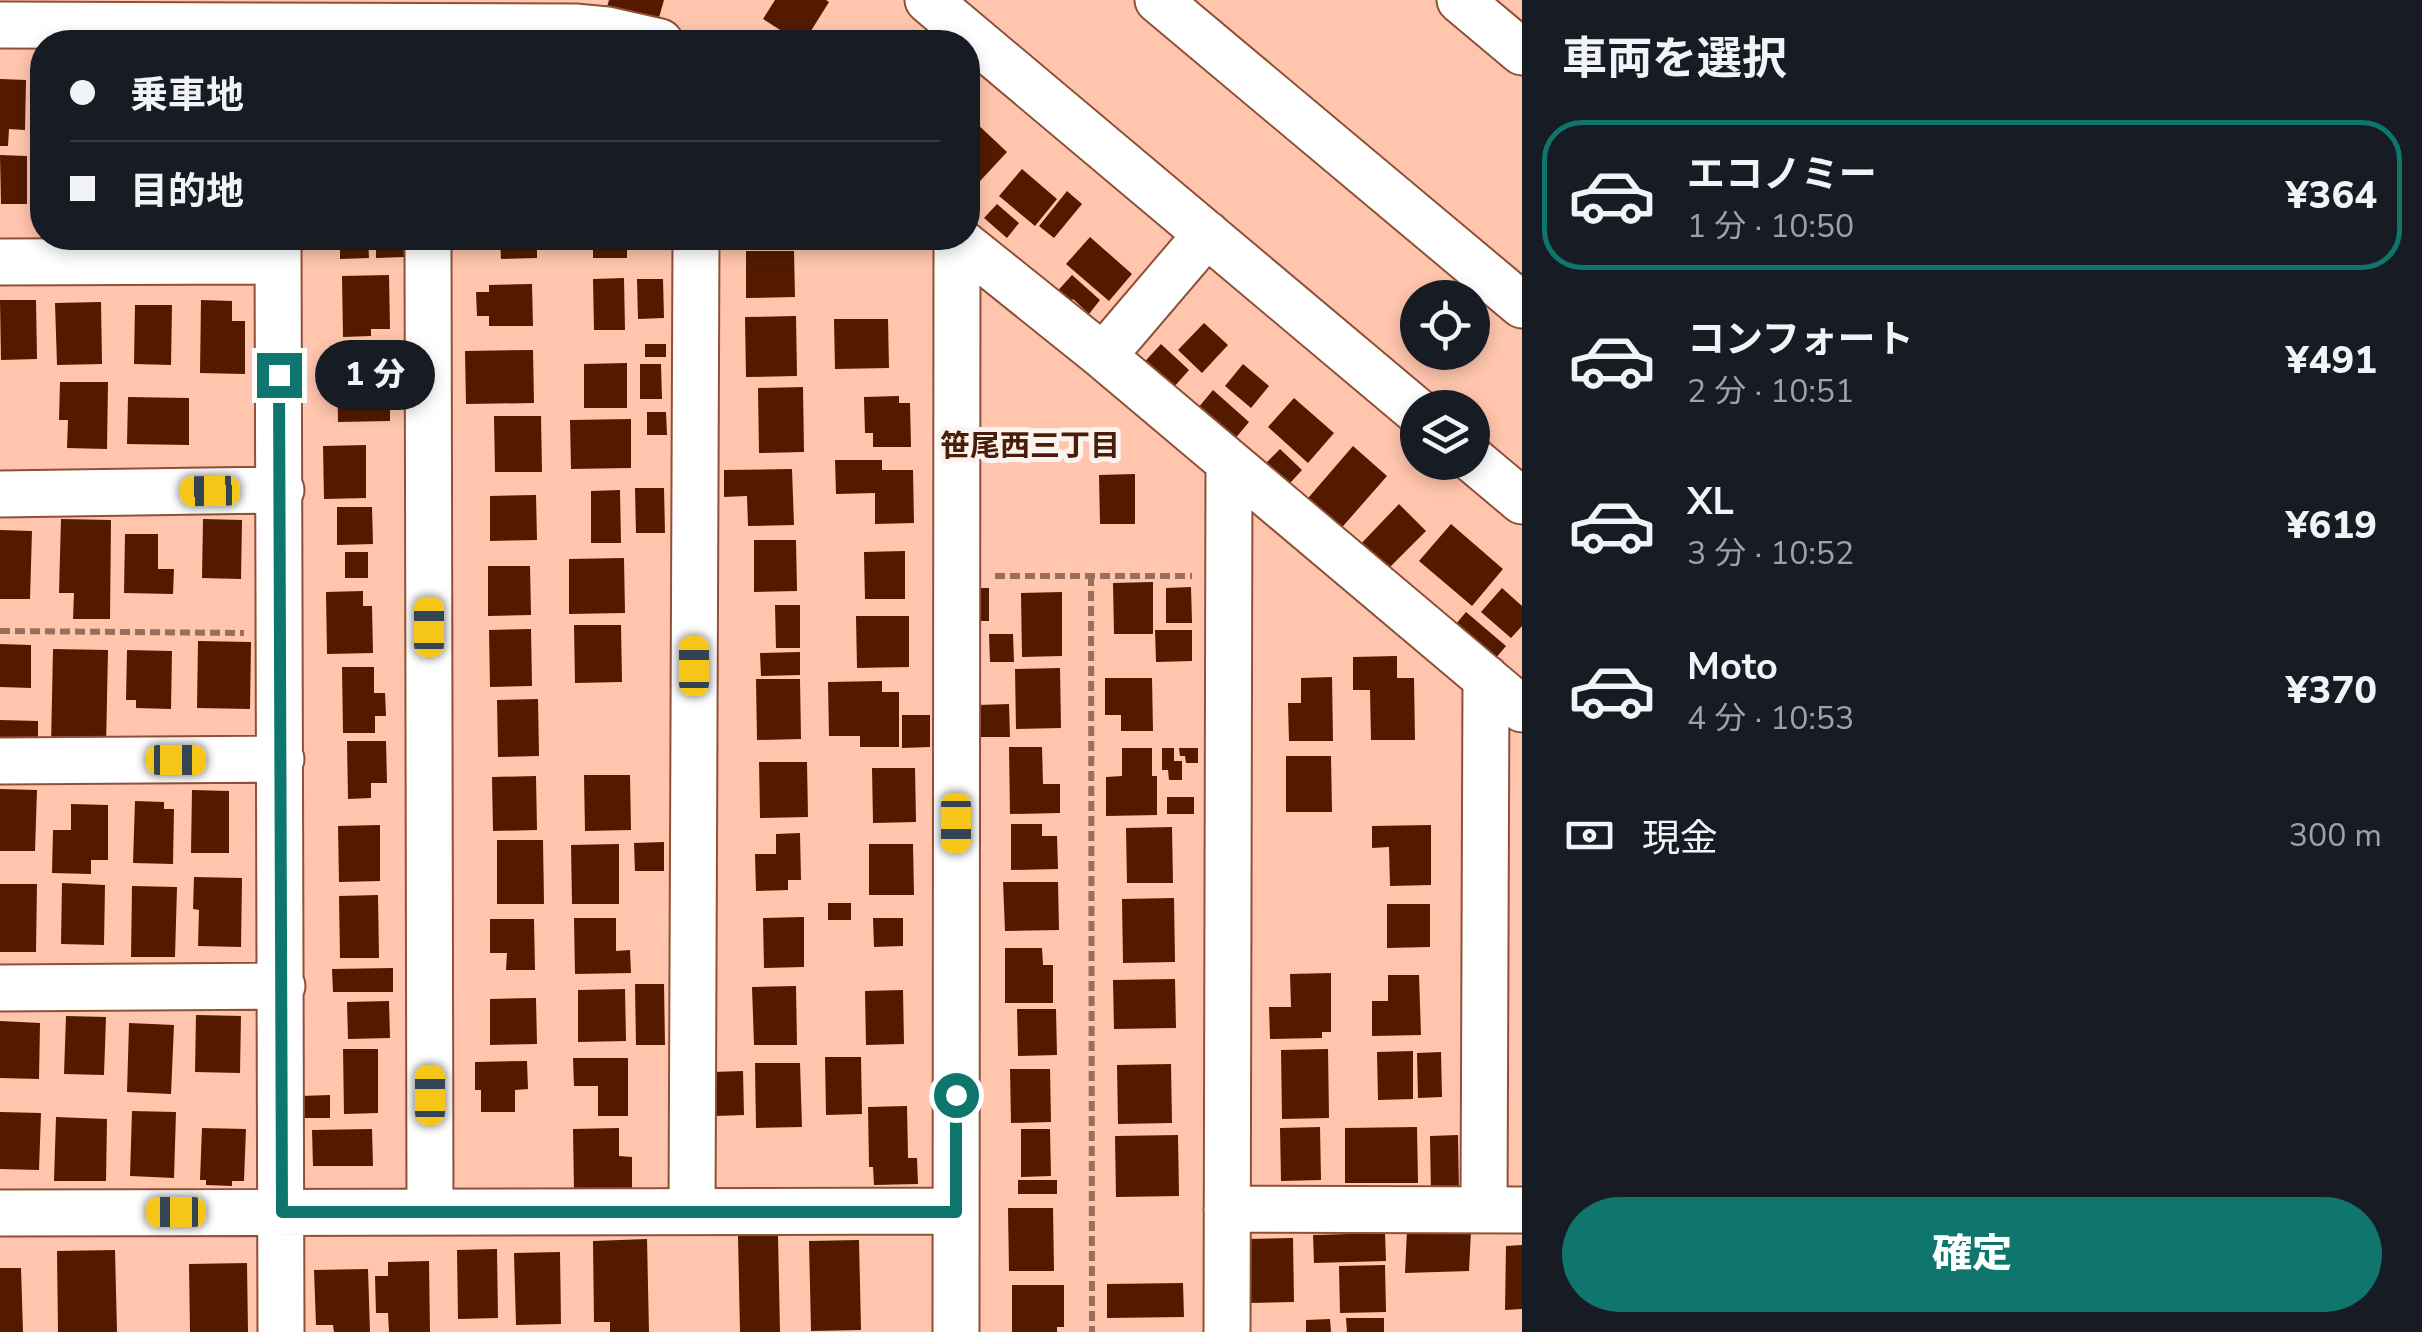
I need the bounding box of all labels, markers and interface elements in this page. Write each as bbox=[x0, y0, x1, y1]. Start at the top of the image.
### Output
text: 車両を選択 bbox=[1562, 29, 1787, 90]
text: 乗車地 bbox=[130, 70, 244, 121]
text: エコノミー bbox=[1687, 149, 1877, 200]
icon: car bbox=[1567, 150, 1657, 240]
text: 目的地 bbox=[130, 166, 244, 217]
text: ¥364 bbox=[2286, 170, 2377, 221]
text: 1 分 · 10:50 bbox=[1687, 205, 1854, 248]
map controls bbox=[1400, 280, 1490, 480]
button: locate bbox=[1400, 280, 1490, 370]
text: コンフォート bbox=[1687, 314, 1914, 365]
icon: car bbox=[1567, 315, 1657, 405]
text: ¥491 bbox=[2286, 335, 2377, 386]
callout: 1 分 bbox=[314, 340, 434, 410]
route end bbox=[257, 353, 302, 398]
text: 1 分 bbox=[345, 353, 405, 396]
text: 2 分 · 10:51 bbox=[1687, 370, 1854, 413]
button: layers bbox=[1400, 390, 1490, 480]
district label: 笹尾西三丁目 bbox=[940, 426, 1120, 467]
car bbox=[180, 475, 240, 507]
text: XL bbox=[1687, 476, 1734, 527]
icon: car bbox=[1567, 480, 1657, 570]
text: ¥619 bbox=[2286, 500, 2377, 551]
text: 3 分 · 10:52 bbox=[1687, 532, 1854, 575]
car bbox=[414, 597, 444, 657]
car bbox=[679, 636, 709, 696]
text: Moto bbox=[1687, 641, 1778, 692]
icon: car bbox=[1567, 645, 1657, 735]
text: ¥370 bbox=[2286, 665, 2377, 716]
text: 4 分 · 10:53 bbox=[1687, 697, 1854, 740]
car bbox=[146, 745, 206, 775]
car bbox=[941, 793, 971, 853]
icon: cash bbox=[1562, 808, 1617, 863]
text: 現金 bbox=[1642, 813, 1718, 864]
text: 300 m bbox=[2289, 814, 2382, 857]
car bbox=[415, 1065, 445, 1125]
route start bbox=[934, 1073, 979, 1118]
car bbox=[146, 1197, 206, 1227]
button: 確定 bbox=[1562, 1197, 2382, 1312]

